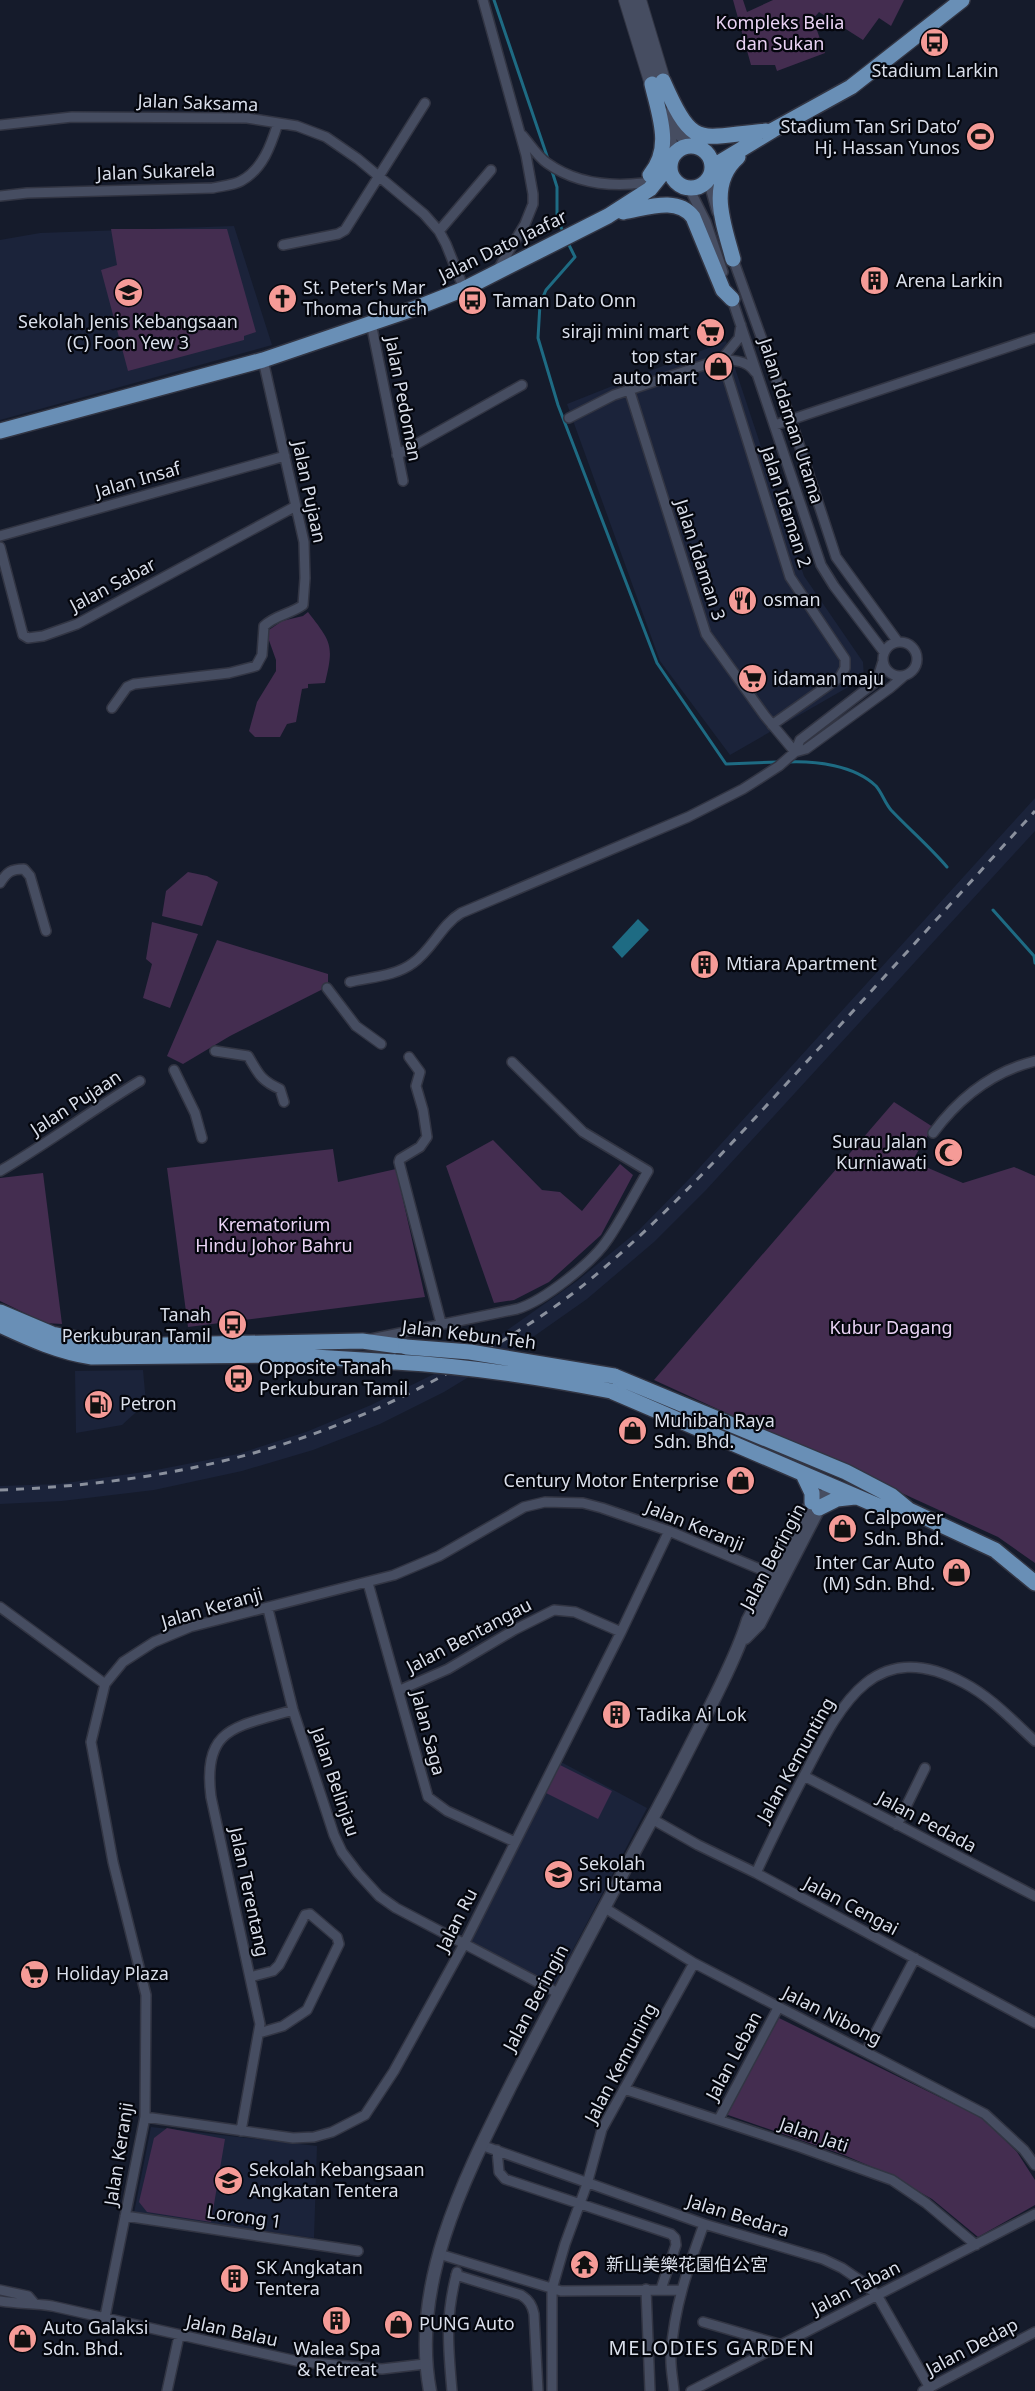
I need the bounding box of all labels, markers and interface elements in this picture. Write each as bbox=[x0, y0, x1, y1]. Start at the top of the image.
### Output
park label: Kompleks Belia dan Sukan bbox=[716, 10, 844, 55]
bus stop icon: Stadium Larkin bbox=[919, 26, 951, 58]
place label: Stadium Larkin bbox=[871, 58, 999, 82]
street label: Jalan Saksama bbox=[135, 88, 259, 116]
place label: Stadium Tan Sri Dato’ Hj. Hassan Yunos bbox=[780, 114, 960, 159]
sports icon: Stadium Tan Sri Dato’ Hj. Hassan Yunos bbox=[965, 121, 997, 153]
street label: Jalan Sukarela bbox=[94, 157, 215, 185]
street label: Jalan Dato Jaafar bbox=[433, 203, 571, 287]
building icon: Arena Larkin bbox=[859, 265, 891, 297]
place label: Arena Larkin bbox=[896, 268, 1003, 292]
place label: St. Peter's Mar Thoma Church bbox=[303, 275, 427, 320]
school or university icon: Sekolah Jenis Kebangsaan (C) Foon Yew 3 bbox=[112, 277, 144, 309]
church icon: St. Peter's Mar Thoma Church bbox=[266, 282, 298, 314]
bus stop icon: Taman Dato Onn bbox=[456, 285, 488, 317]
place label: Taman Dato Onn bbox=[493, 288, 636, 312]
place label: Sekolah Jenis Kebangsaan (C) Foon Yew 3 bbox=[18, 309, 238, 354]
supermarket icon: siraji mini mart bbox=[694, 316, 726, 348]
place label: siraji mini mart bbox=[562, 319, 690, 343]
street label: Jalan Pedoman bbox=[380, 332, 428, 463]
street label: Jalan Idaman Utama bbox=[753, 333, 830, 506]
place label: top star auto mart bbox=[613, 344, 698, 389]
shop icon: top star auto mart bbox=[702, 351, 734, 383]
street label: Jalan Pujaan bbox=[287, 437, 332, 545]
street label: Jalan Idaman 2 bbox=[755, 441, 818, 570]
street label: Jalan Insaf bbox=[90, 455, 184, 503]
street label: Jalan Idaman 3 bbox=[669, 494, 732, 623]
street label: Jalan Sabar bbox=[64, 551, 160, 618]
restaurant icon: osman bbox=[726, 584, 758, 616]
place label: osman bbox=[763, 587, 821, 611]
supermarket icon: idaman maju bbox=[736, 663, 768, 695]
place label: idaman maju bbox=[773, 666, 884, 690]
building icon: Mtiara Apartment bbox=[689, 948, 721, 980]
place label: Mtiara Apartment bbox=[726, 951, 877, 975]
street label: Jalan Pujaan bbox=[24, 1064, 125, 1142]
place label: Surau Jalan Kurniawati bbox=[832, 1129, 927, 1174]
mosque icon: Surau Jalan Kurniawati bbox=[932, 1136, 964, 1168]
park label: Krematorium Hindu Johor Bahru bbox=[195, 1212, 353, 1257]
place label: Tanah Perkuburan Tamil bbox=[62, 1302, 211, 1347]
bus stop icon: Tanah Perkuburan Tamil bbox=[216, 1309, 248, 1341]
street label: Jalan Kebun Teh bbox=[399, 1314, 538, 1354]
park label: Kubur Dagang bbox=[829, 1315, 953, 1339]
place label: Opposite Tanah Perkuburan Tamil bbox=[259, 1355, 408, 1400]
bus stop icon: Opposite Tanah Perkuburan Tamil bbox=[222, 1362, 254, 1394]
fuel station icon: Petron bbox=[83, 1388, 115, 1420]
place label: Petron bbox=[120, 1391, 177, 1415]
place label: Muhibah Raya Sdn. Bhd. bbox=[654, 1408, 775, 1453]
shop icon: Muhibah Raya Sdn. Bhd. bbox=[617, 1415, 649, 1447]
shop icon: Century Motor Enterprise bbox=[724, 1465, 756, 1497]
place label: Century Motor Enterprise bbox=[504, 1468, 719, 1492]
street label: Jalan Keranji bbox=[641, 1494, 748, 1556]
street label: Jalan Beringin bbox=[733, 1499, 810, 1616]
place label: Calpower Sdn. Bhd. bbox=[864, 1505, 944, 1550]
shop icon: Calpower Sdn. Bhd. bbox=[827, 1512, 859, 1544]
place label: Inter Car Auto (M) Sdn. Bhd. bbox=[815, 1550, 935, 1595]
shop icon: Inter Car Auto (M) Sdn. Bhd. bbox=[940, 1557, 972, 1589]
street label: Jalan Keranji bbox=[156, 1581, 265, 1634]
street label: Jalan Bentangau bbox=[400, 1592, 535, 1679]
street label: Jalan Saga bbox=[406, 1686, 452, 1778]
street label: Jalan Kemunting bbox=[750, 1693, 839, 1828]
building icon: Tadika Ai Lok bbox=[600, 1699, 632, 1731]
place label: Tadika Ai Lok bbox=[637, 1702, 747, 1726]
street label: Jalan Belinjau bbox=[305, 1722, 366, 1839]
street label: Jalan Pedada bbox=[872, 1784, 981, 1857]
street label: Jalan Terentang bbox=[224, 1823, 275, 1959]
place label: Sekolah Sri Utama bbox=[579, 1851, 662, 1896]
school or university icon: Sekolah Sri Utama bbox=[542, 1858, 574, 1890]
street label: Jalan Cengai bbox=[798, 1869, 903, 1940]
street label: Jalan Ru bbox=[429, 1884, 482, 1957]
street label: Jalan Beringin bbox=[496, 1940, 573, 2057]
supermarket icon: Holiday Plaza bbox=[19, 1958, 51, 1990]
place label: Holiday Plaza bbox=[56, 1961, 169, 1985]
street label: Jalan Nibong bbox=[777, 1979, 886, 2050]
street label: Jalan Kemuning bbox=[577, 1998, 662, 2129]
street label: Jalan Leban bbox=[699, 2007, 767, 2106]
street label: Jalan Keranji bbox=[98, 2100, 138, 2209]
street label: Jalan Jati bbox=[775, 2110, 852, 2157]
place label: Sekolah Kebangsaan Angkatan Tentera bbox=[249, 2157, 425, 2202]
school or university icon: Sekolah Kebangsaan Angkatan Tentera bbox=[212, 2164, 244, 2196]
street label: Jalan Bedara bbox=[682, 2188, 792, 2242]
street label: Lorong 1 bbox=[205, 2199, 283, 2233]
temple icon: 新山美樂花園伯公宮 bbox=[569, 2249, 601, 2281]
place label: 新山美樂花園伯公宮 bbox=[606, 2252, 768, 2276]
place label: SK Angkatan Tentera bbox=[256, 2255, 363, 2300]
street label: Jalan Taban bbox=[805, 2255, 904, 2321]
building icon: SK Angkatan Tentera bbox=[219, 2262, 251, 2294]
building icon: Walea Spa & Retreat bbox=[321, 2304, 353, 2336]
street label: Jalan Balau bbox=[182, 2308, 280, 2351]
shop icon: PUNG Auto bbox=[382, 2308, 414, 2340]
place label: PUNG Auto bbox=[419, 2311, 515, 2335]
street label: Jalan Dedap bbox=[920, 2312, 1022, 2381]
place label: Auto Galaksi Sdn. Bhd. bbox=[43, 2315, 149, 2360]
shop icon: Auto Galaksi Sdn. Bhd. bbox=[6, 2322, 38, 2354]
district label: MELODIES GARDEN bbox=[609, 2334, 815, 2361]
place label: Walea Spa & Retreat bbox=[293, 2336, 381, 2381]

